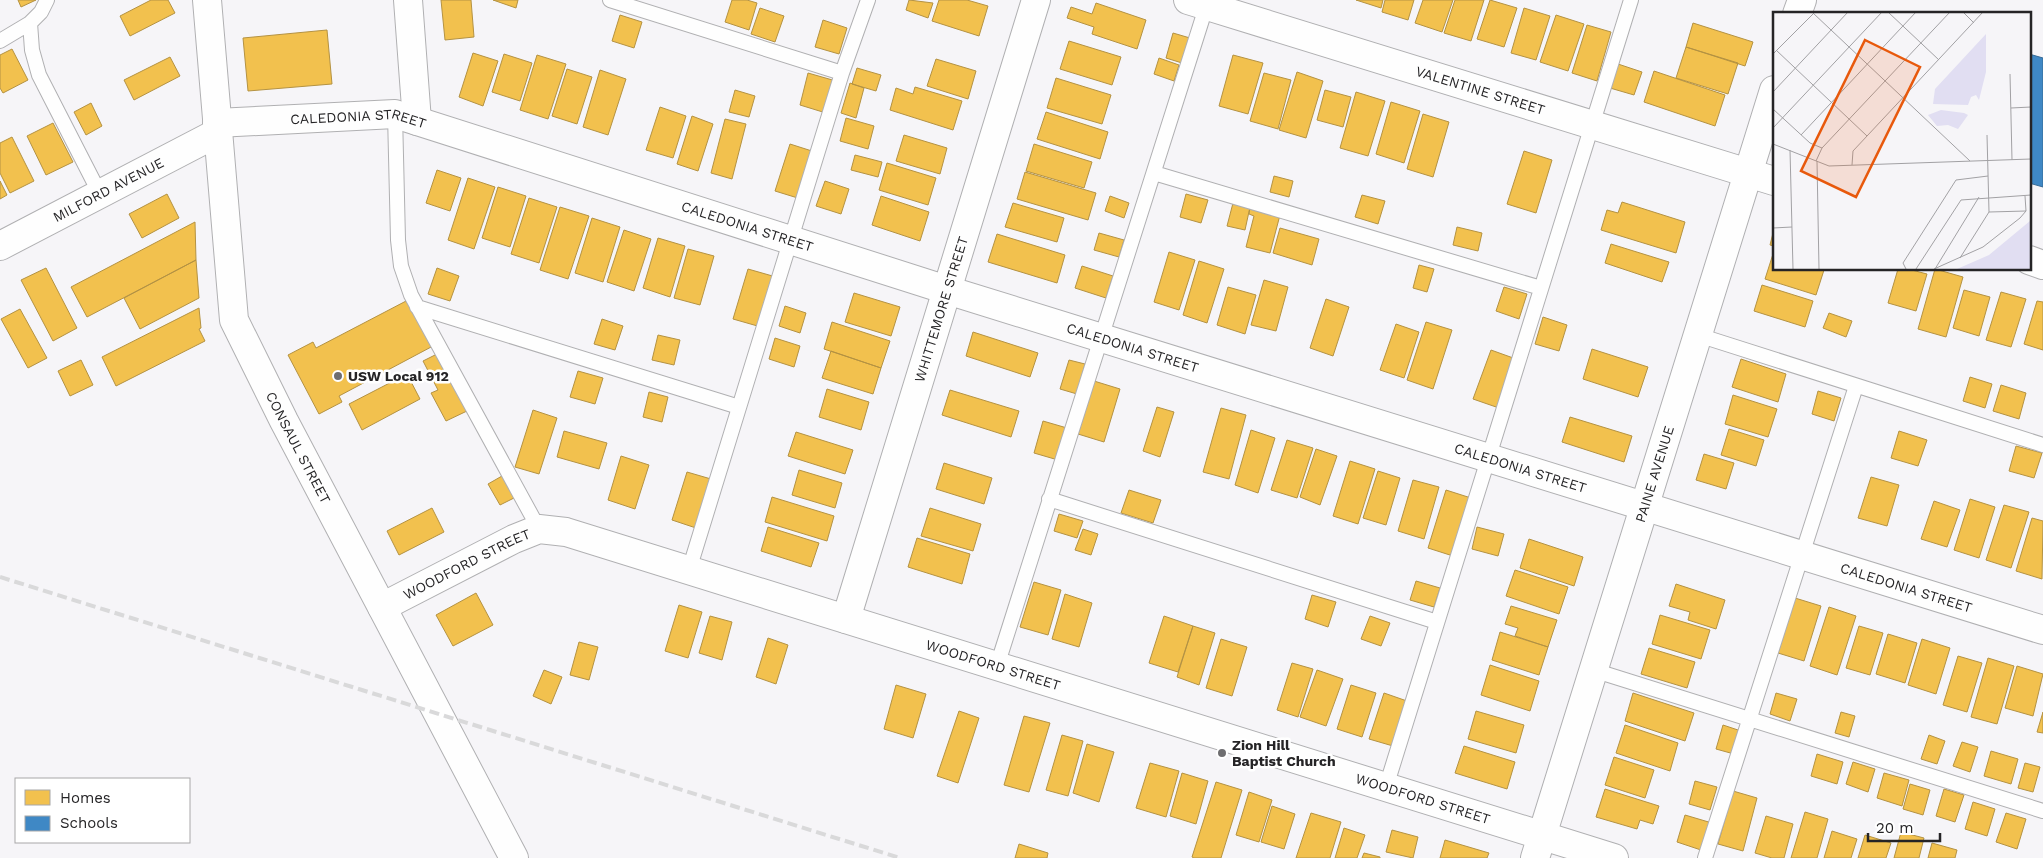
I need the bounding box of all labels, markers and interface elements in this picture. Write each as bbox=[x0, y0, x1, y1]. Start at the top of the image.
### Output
inset map bbox=[1773, 12, 2030, 270]
street label: VALENTINE STREET bbox=[1414, 63, 1547, 118]
street label: CALEDONIA STREET bbox=[290, 105, 429, 132]
street label: MILFORD AVENUE bbox=[50, 154, 166, 225]
street label: CALEDONIA STREET bbox=[679, 198, 816, 255]
street label: WHITTEMORE STREET bbox=[911, 234, 971, 384]
street label: CALEDONIA STREET bbox=[1065, 320, 1201, 376]
place label: USW Local 912 bbox=[348, 368, 449, 384]
marker: USW Local 912 bbox=[332, 370, 344, 382]
street label: CONSAUL STREET bbox=[263, 389, 334, 507]
street label: PAINE AVENUE bbox=[1632, 424, 1677, 524]
street label: CALEDONIA STREET bbox=[1452, 440, 1589, 496]
street label: WOODFORD STREET bbox=[400, 525, 533, 603]
street label: CALEDONIA STREET bbox=[1838, 560, 1975, 616]
street label: WOODFORD STREET bbox=[924, 636, 1063, 694]
place label: Zion Hill Baptist Church bbox=[1232, 737, 1336, 769]
marker: Zion Hill Baptist Church bbox=[1216, 747, 1228, 759]
street label: WOODFORD STREET bbox=[1354, 770, 1493, 827]
legend bbox=[15, 778, 190, 843]
text: Homes bbox=[60, 789, 111, 807]
scale bar bbox=[1868, 810, 1940, 842]
text: Schools bbox=[60, 814, 118, 832]
text: 20 m bbox=[1876, 819, 1914, 837]

